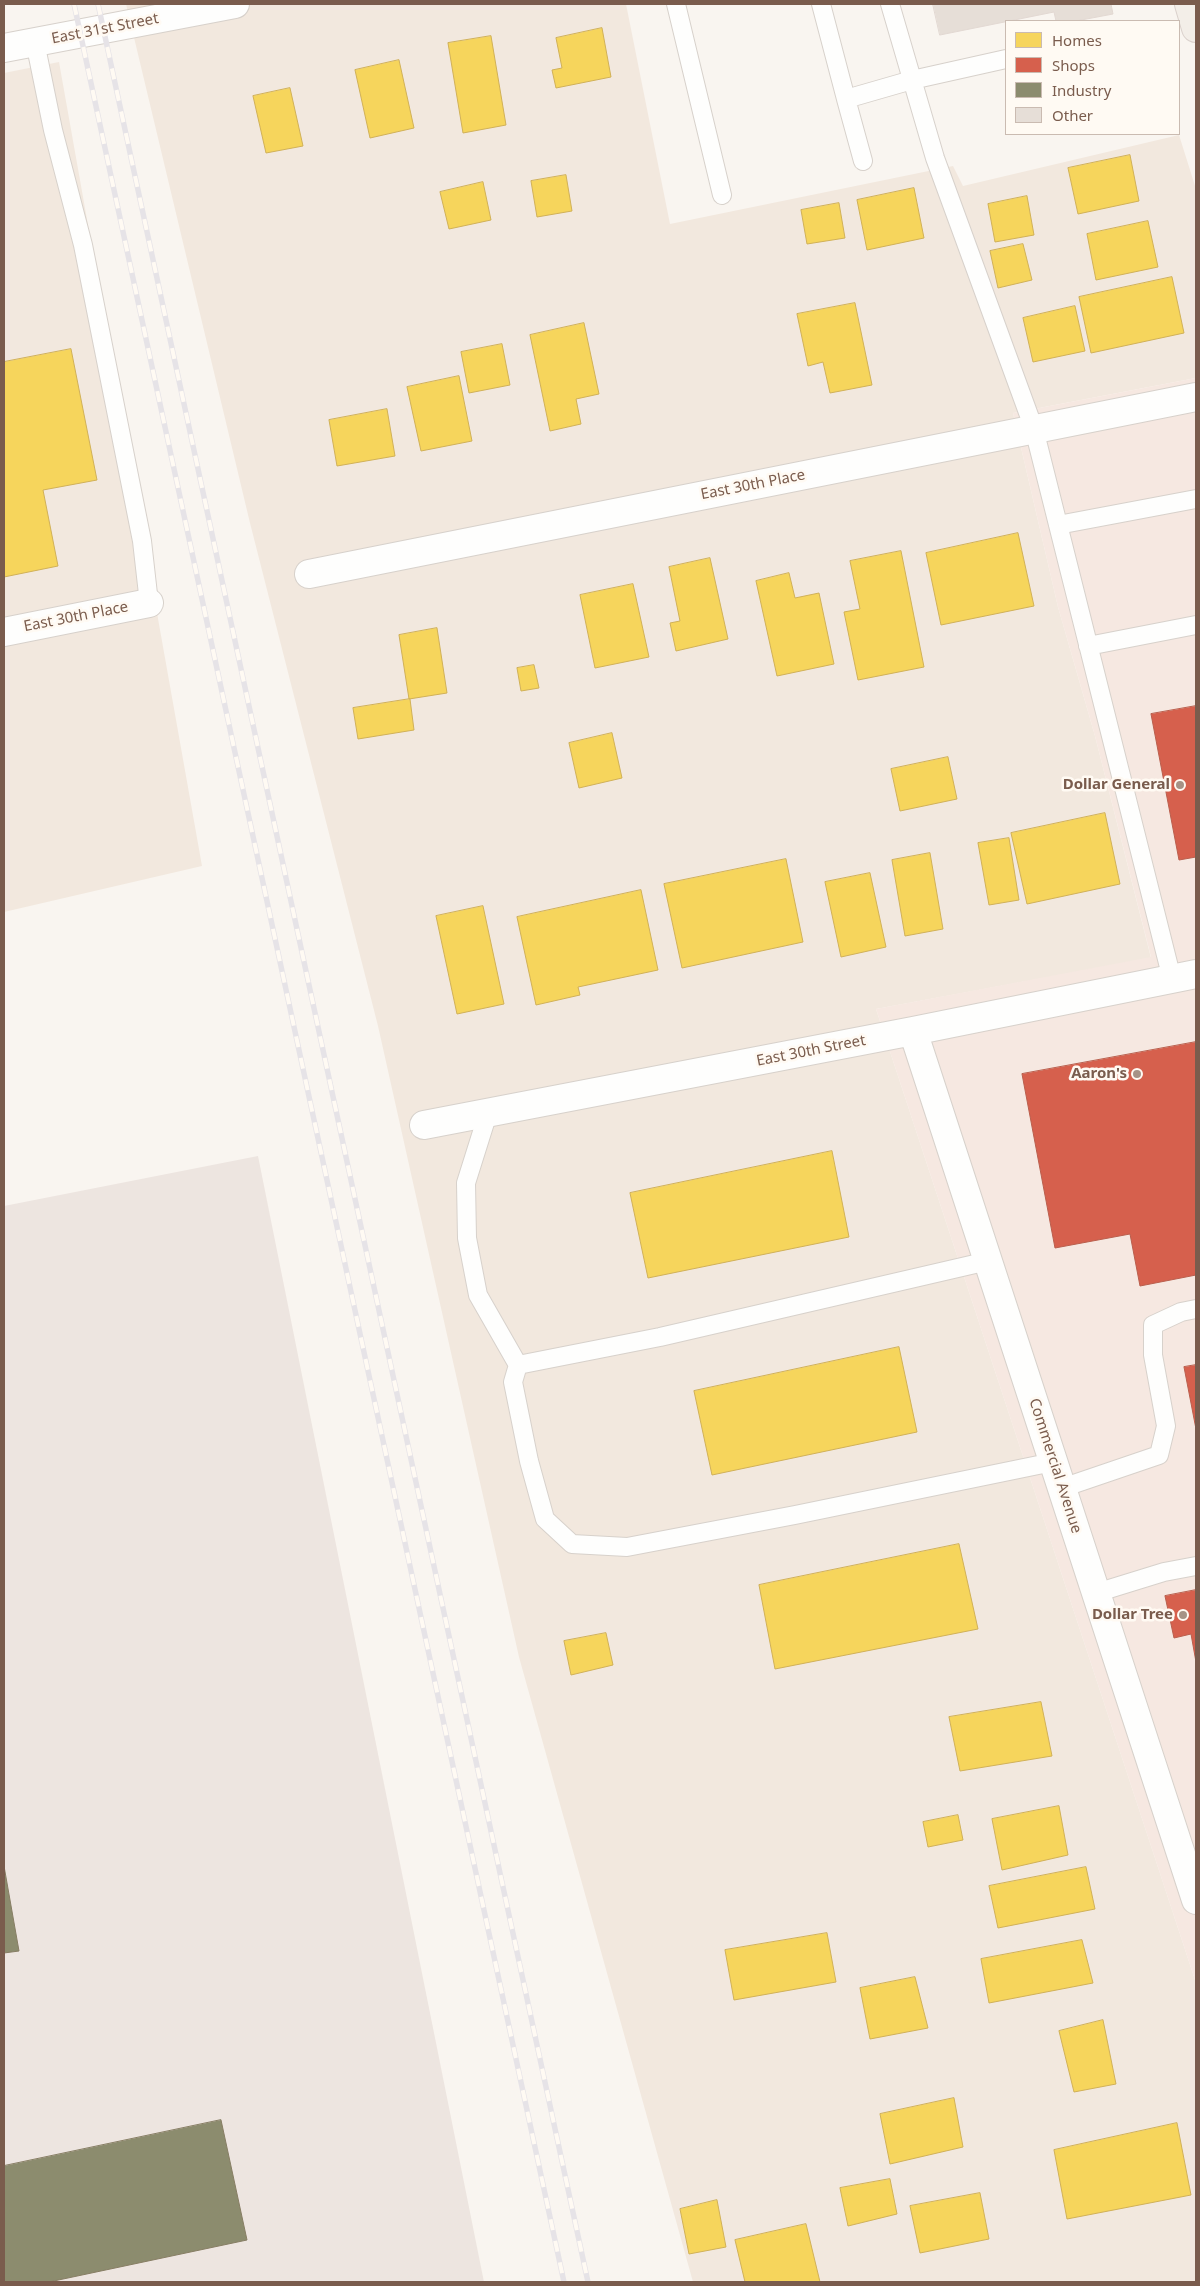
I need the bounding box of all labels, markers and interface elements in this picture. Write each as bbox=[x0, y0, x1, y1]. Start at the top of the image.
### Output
street label: East 31st Street bbox=[50, 10, 160, 48]
legend bbox=[1005, 20, 1180, 135]
text: Homes bbox=[1052, 30, 1102, 50]
text: Shops bbox=[1052, 55, 1095, 75]
text: Industry bbox=[1052, 80, 1111, 100]
text: Other bbox=[1052, 105, 1093, 125]
street label: East 30th Place bbox=[699, 466, 807, 504]
street label: East 30th Place bbox=[22, 598, 130, 636]
place label: Dollar General bbox=[1063, 776, 1170, 794]
marker: Dollar General bbox=[1174, 779, 1186, 791]
street label: East 30th Street bbox=[755, 1032, 867, 1070]
place label: Aaron's bbox=[1071, 1065, 1127, 1083]
marker: Aaron's bbox=[1131, 1068, 1143, 1080]
street label: Commercial Avenue bbox=[1025, 1396, 1085, 1536]
place label: Dollar Tree bbox=[1092, 1606, 1173, 1624]
marker: Dollar Tree bbox=[1177, 1609, 1189, 1621]

